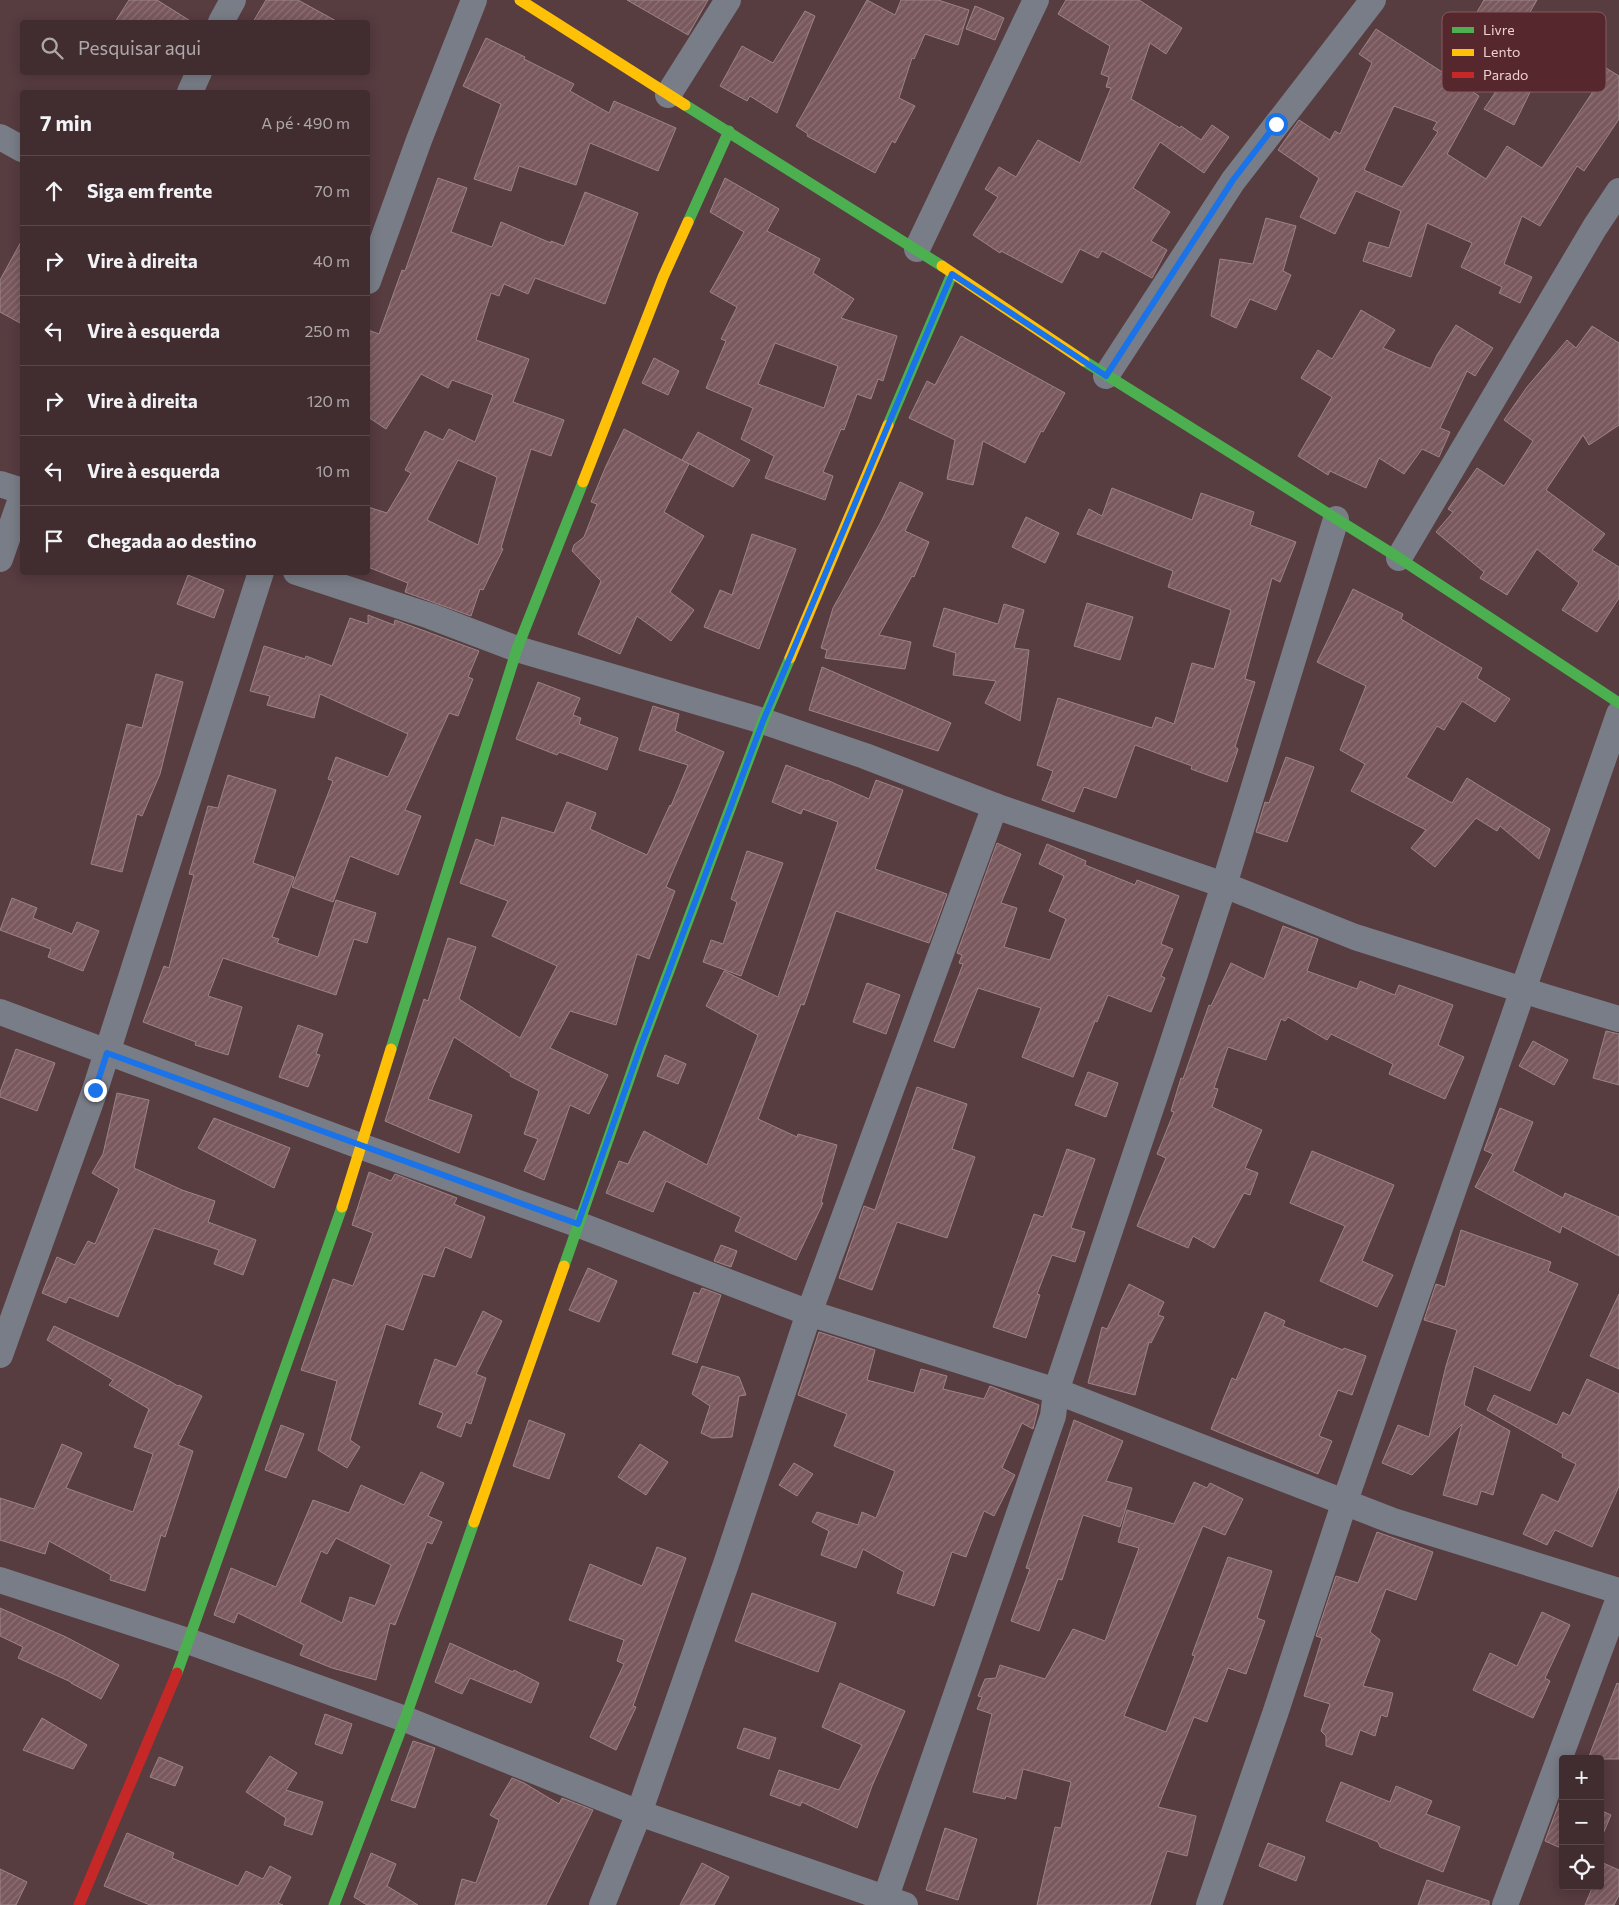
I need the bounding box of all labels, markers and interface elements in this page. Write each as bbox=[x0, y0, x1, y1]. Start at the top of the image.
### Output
legend bbox=[1442, 12, 1606, 92]
search box bbox=[20, 20, 370, 75]
text: Livre bbox=[1483, 21, 1515, 38]
icon: search bbox=[38, 34, 66, 62]
text: Pesquisar aqui bbox=[78, 36, 201, 59]
text: Lento bbox=[1483, 43, 1520, 60]
text: Parado bbox=[1483, 66, 1528, 83]
text: 7 min bbox=[40, 110, 92, 135]
text: A pé · 490 m bbox=[261, 113, 350, 132]
route start bbox=[1265, 113, 1288, 136]
icon: ahead bbox=[40, 177, 68, 205]
text: Siga em frente bbox=[87, 179, 212, 202]
text: 70 m bbox=[314, 181, 350, 200]
icon: right bbox=[40, 247, 68, 275]
text: Vire à direita bbox=[87, 249, 198, 272]
text: 40 m bbox=[313, 251, 350, 270]
icon: left bbox=[40, 317, 68, 345]
text: Vire à esquerda bbox=[87, 319, 220, 342]
text: 250 m bbox=[304, 321, 350, 340]
icon: right bbox=[40, 387, 68, 415]
text: Vire à direita bbox=[87, 389, 198, 412]
text: 120 m bbox=[307, 391, 350, 410]
icon: left bbox=[40, 457, 68, 485]
text: Vire à esquerda bbox=[87, 459, 220, 482]
text: 10 m bbox=[316, 461, 350, 480]
icon: arrive bbox=[40, 527, 68, 555]
text: Chegada ao destino bbox=[87, 529, 257, 552]
route end bbox=[84, 1079, 107, 1102]
map controls bbox=[1559, 1755, 1604, 1890]
button: + bbox=[1559, 1755, 1604, 1800]
button: − bbox=[1559, 1800, 1604, 1845]
button: locate bbox=[1559, 1845, 1604, 1890]

